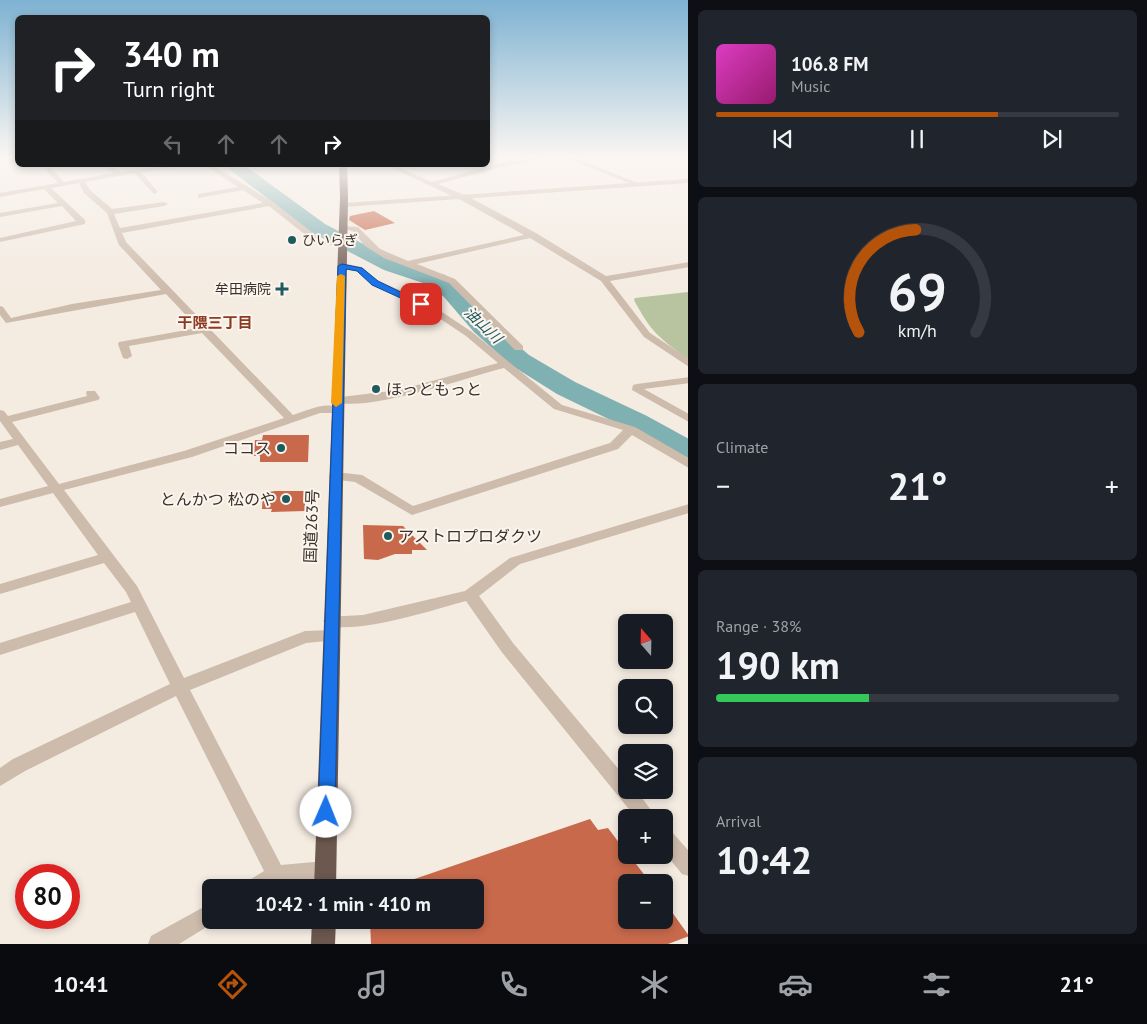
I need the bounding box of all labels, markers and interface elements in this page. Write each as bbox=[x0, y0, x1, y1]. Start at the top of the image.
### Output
text: 340 m bbox=[123, 31, 220, 77]
icon: right bbox=[40, 35, 105, 100]
text: 106.8 FM bbox=[791, 52, 868, 76]
text: Turn right bbox=[123, 75, 215, 103]
text: Music bbox=[791, 76, 831, 96]
icon: previous bbox=[769, 125, 797, 153]
icon: pause bbox=[903, 125, 931, 153]
icon: next bbox=[1038, 125, 1066, 153]
icon: left bbox=[159, 130, 187, 158]
icon: ahead bbox=[212, 130, 240, 158]
icon: ahead bbox=[265, 130, 293, 158]
icon: right bbox=[318, 130, 346, 158]
place label: ひいらぎ bbox=[302, 231, 358, 249]
marker: ひいらぎ bbox=[286, 234, 298, 246]
text: 69 bbox=[888, 258, 947, 325]
place label: 牟田病院 bbox=[215, 280, 271, 298]
marker: 牟田病院 bbox=[275, 282, 289, 296]
pin bbox=[400, 283, 442, 325]
icon: arrive bbox=[407, 290, 435, 318]
water label: 油山川 bbox=[461, 302, 508, 348]
district label: 干隈三丁目 bbox=[177, 313, 253, 332]
text: km/h bbox=[898, 319, 937, 342]
place label: ほっともっと bbox=[386, 379, 482, 399]
marker: ほっともっと bbox=[370, 383, 382, 395]
text: Climate bbox=[716, 437, 768, 457]
place label: ココス bbox=[223, 438, 271, 458]
marker: ココス bbox=[275, 442, 287, 454]
text: 21° bbox=[888, 461, 947, 510]
text: − bbox=[716, 467, 730, 504]
text: + bbox=[1105, 467, 1119, 504]
place label: とんかつ 松のや bbox=[160, 489, 276, 509]
street label: 国道263号 bbox=[300, 489, 322, 563]
marker: とんかつ 松のや bbox=[280, 493, 292, 505]
place label: アストロプロダクツ bbox=[398, 526, 542, 546]
marker: アストロプロダクツ bbox=[382, 530, 394, 542]
north arrow bbox=[618, 614, 672, 669]
map controls bbox=[618, 614, 673, 929]
text: Range · 38% bbox=[716, 616, 801, 636]
text: 190 km bbox=[716, 640, 840, 689]
button: search bbox=[618, 679, 673, 734]
button: layers bbox=[618, 744, 673, 799]
position arrow bbox=[299, 785, 351, 837]
button: + bbox=[618, 809, 673, 864]
text: Arrival bbox=[716, 811, 761, 831]
text: 10:42 bbox=[716, 835, 812, 884]
speed limit sign: 80 bbox=[15, 864, 80, 929]
button: − bbox=[618, 874, 673, 929]
text: 10:42 · 1 min · 410 m bbox=[255, 892, 431, 916]
icon: directions bbox=[215, 967, 250, 1002]
icon: music bbox=[355, 967, 390, 1002]
icon: phone bbox=[496, 967, 531, 1002]
icon: climate bbox=[637, 967, 672, 1002]
icon: car bbox=[778, 967, 813, 1002]
icon: filters bbox=[919, 967, 954, 1002]
text: 10:41 bbox=[53, 970, 109, 998]
text: 21° bbox=[1059, 970, 1094, 998]

